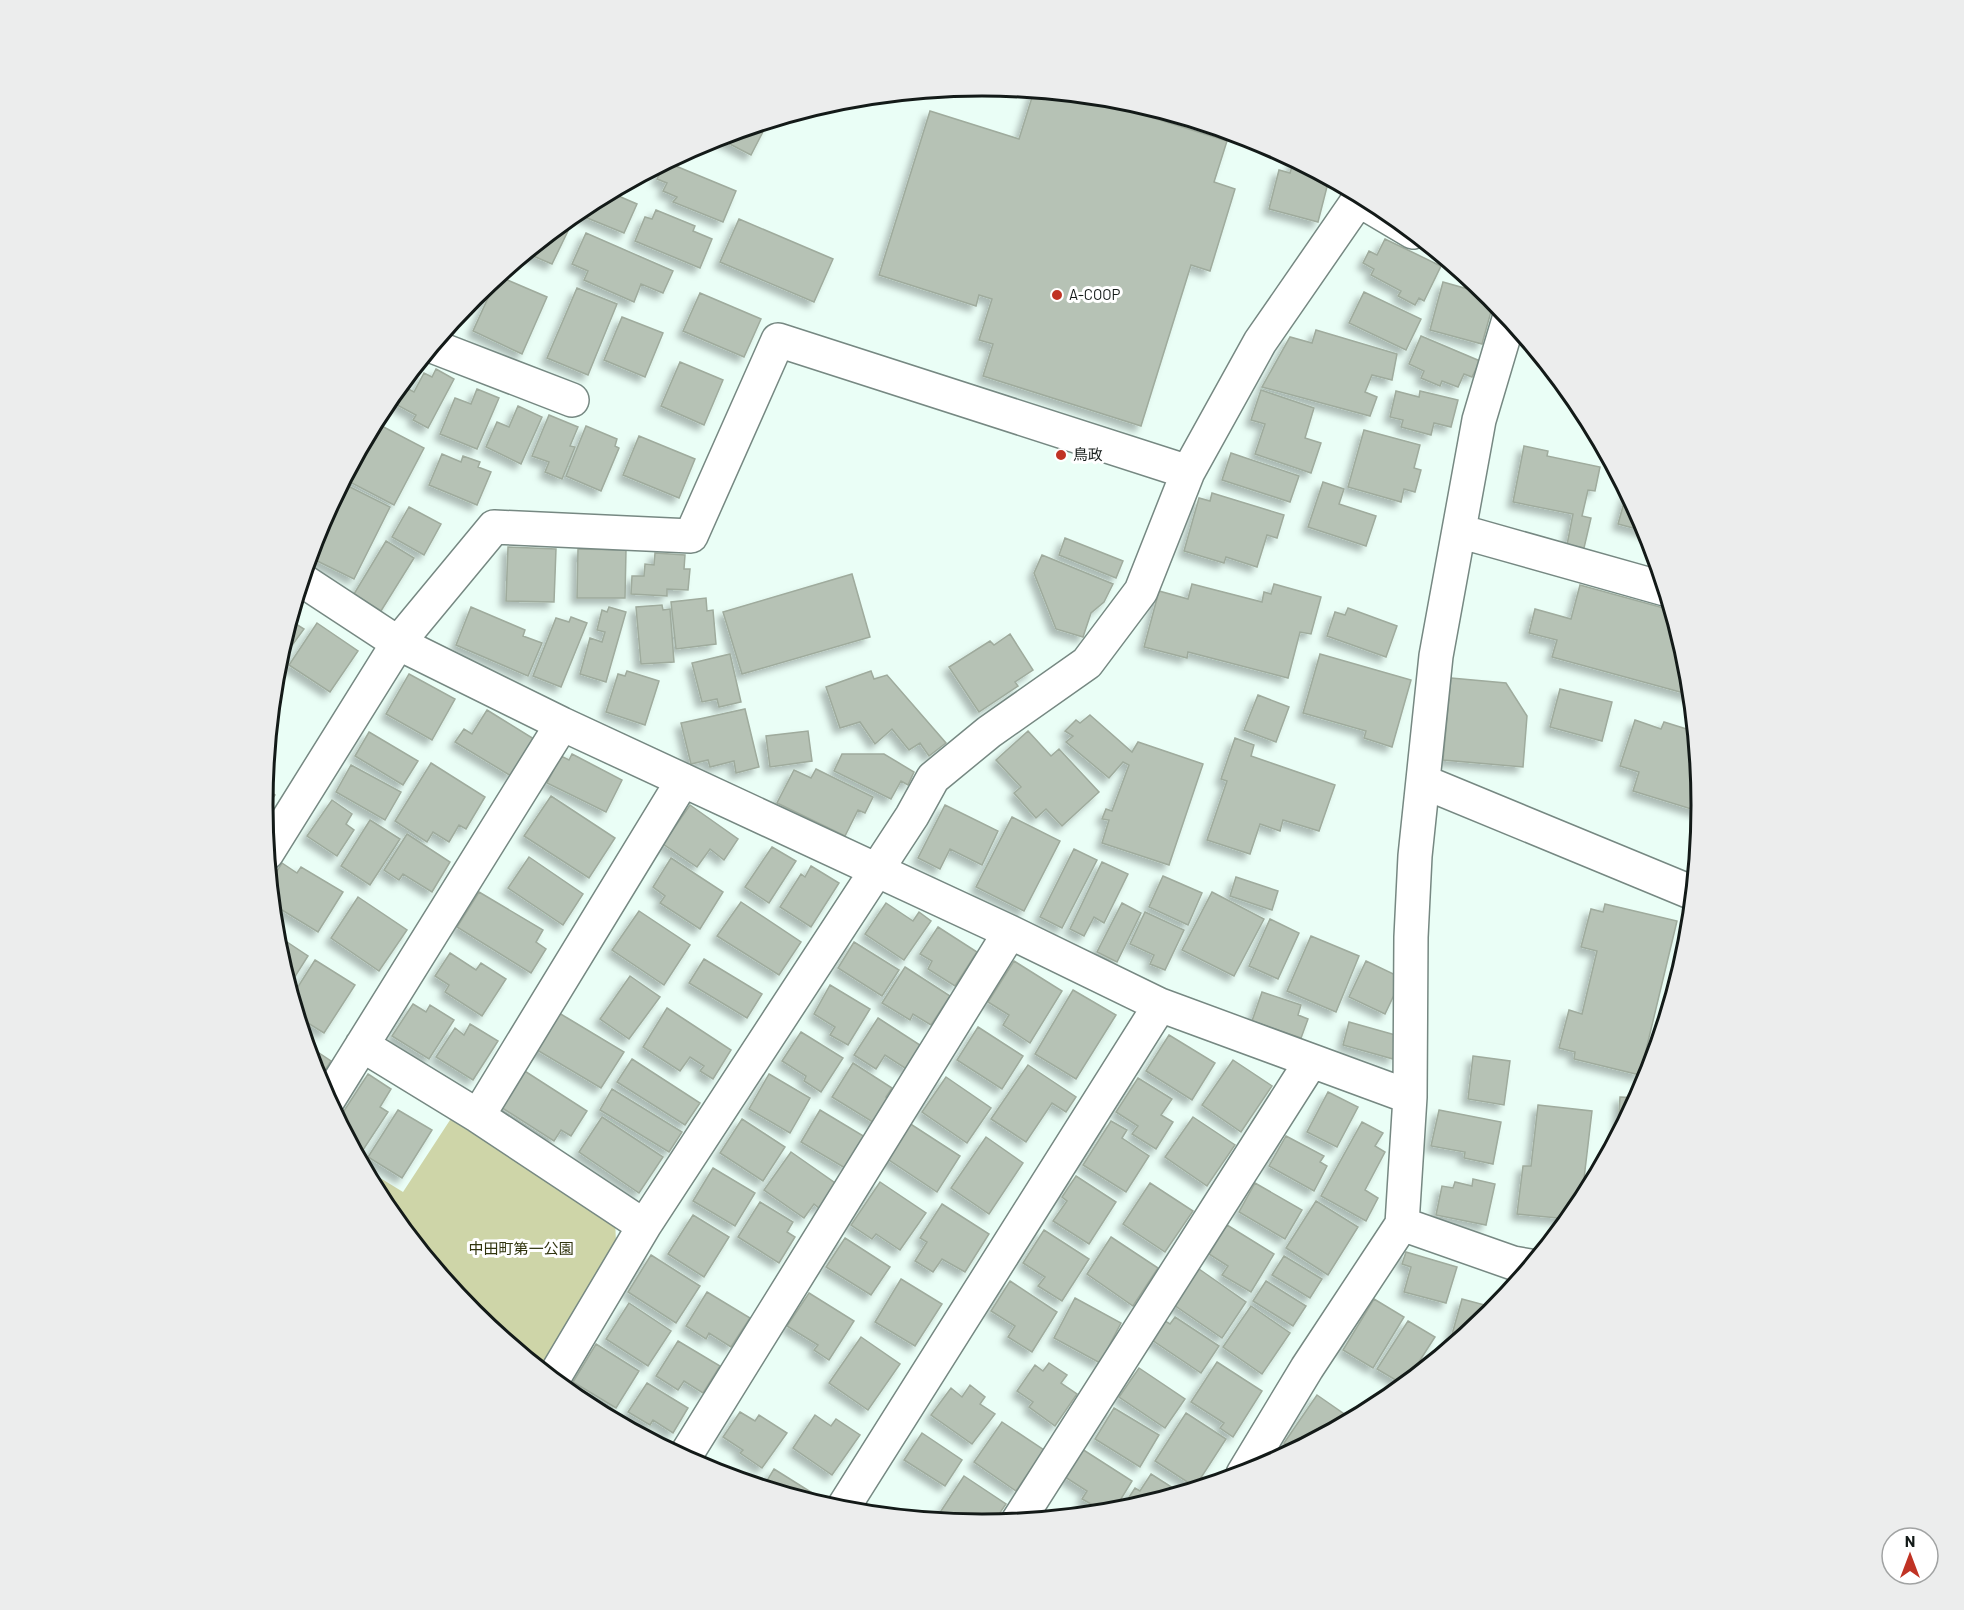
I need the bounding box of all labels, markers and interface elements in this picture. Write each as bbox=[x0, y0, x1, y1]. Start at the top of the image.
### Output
place label: A-COOP bbox=[1069, 285, 1121, 303]
marker: A-COOP bbox=[1050, 288, 1064, 302]
place label: 鳥政 bbox=[1073, 445, 1103, 463]
marker: 鳥政 bbox=[1054, 448, 1068, 462]
park label: 中田町第一公園 bbox=[468, 1239, 574, 1257]
north arrow bbox=[1880, 1526, 1940, 1586]
text: N bbox=[1905, 1531, 1915, 1550]

